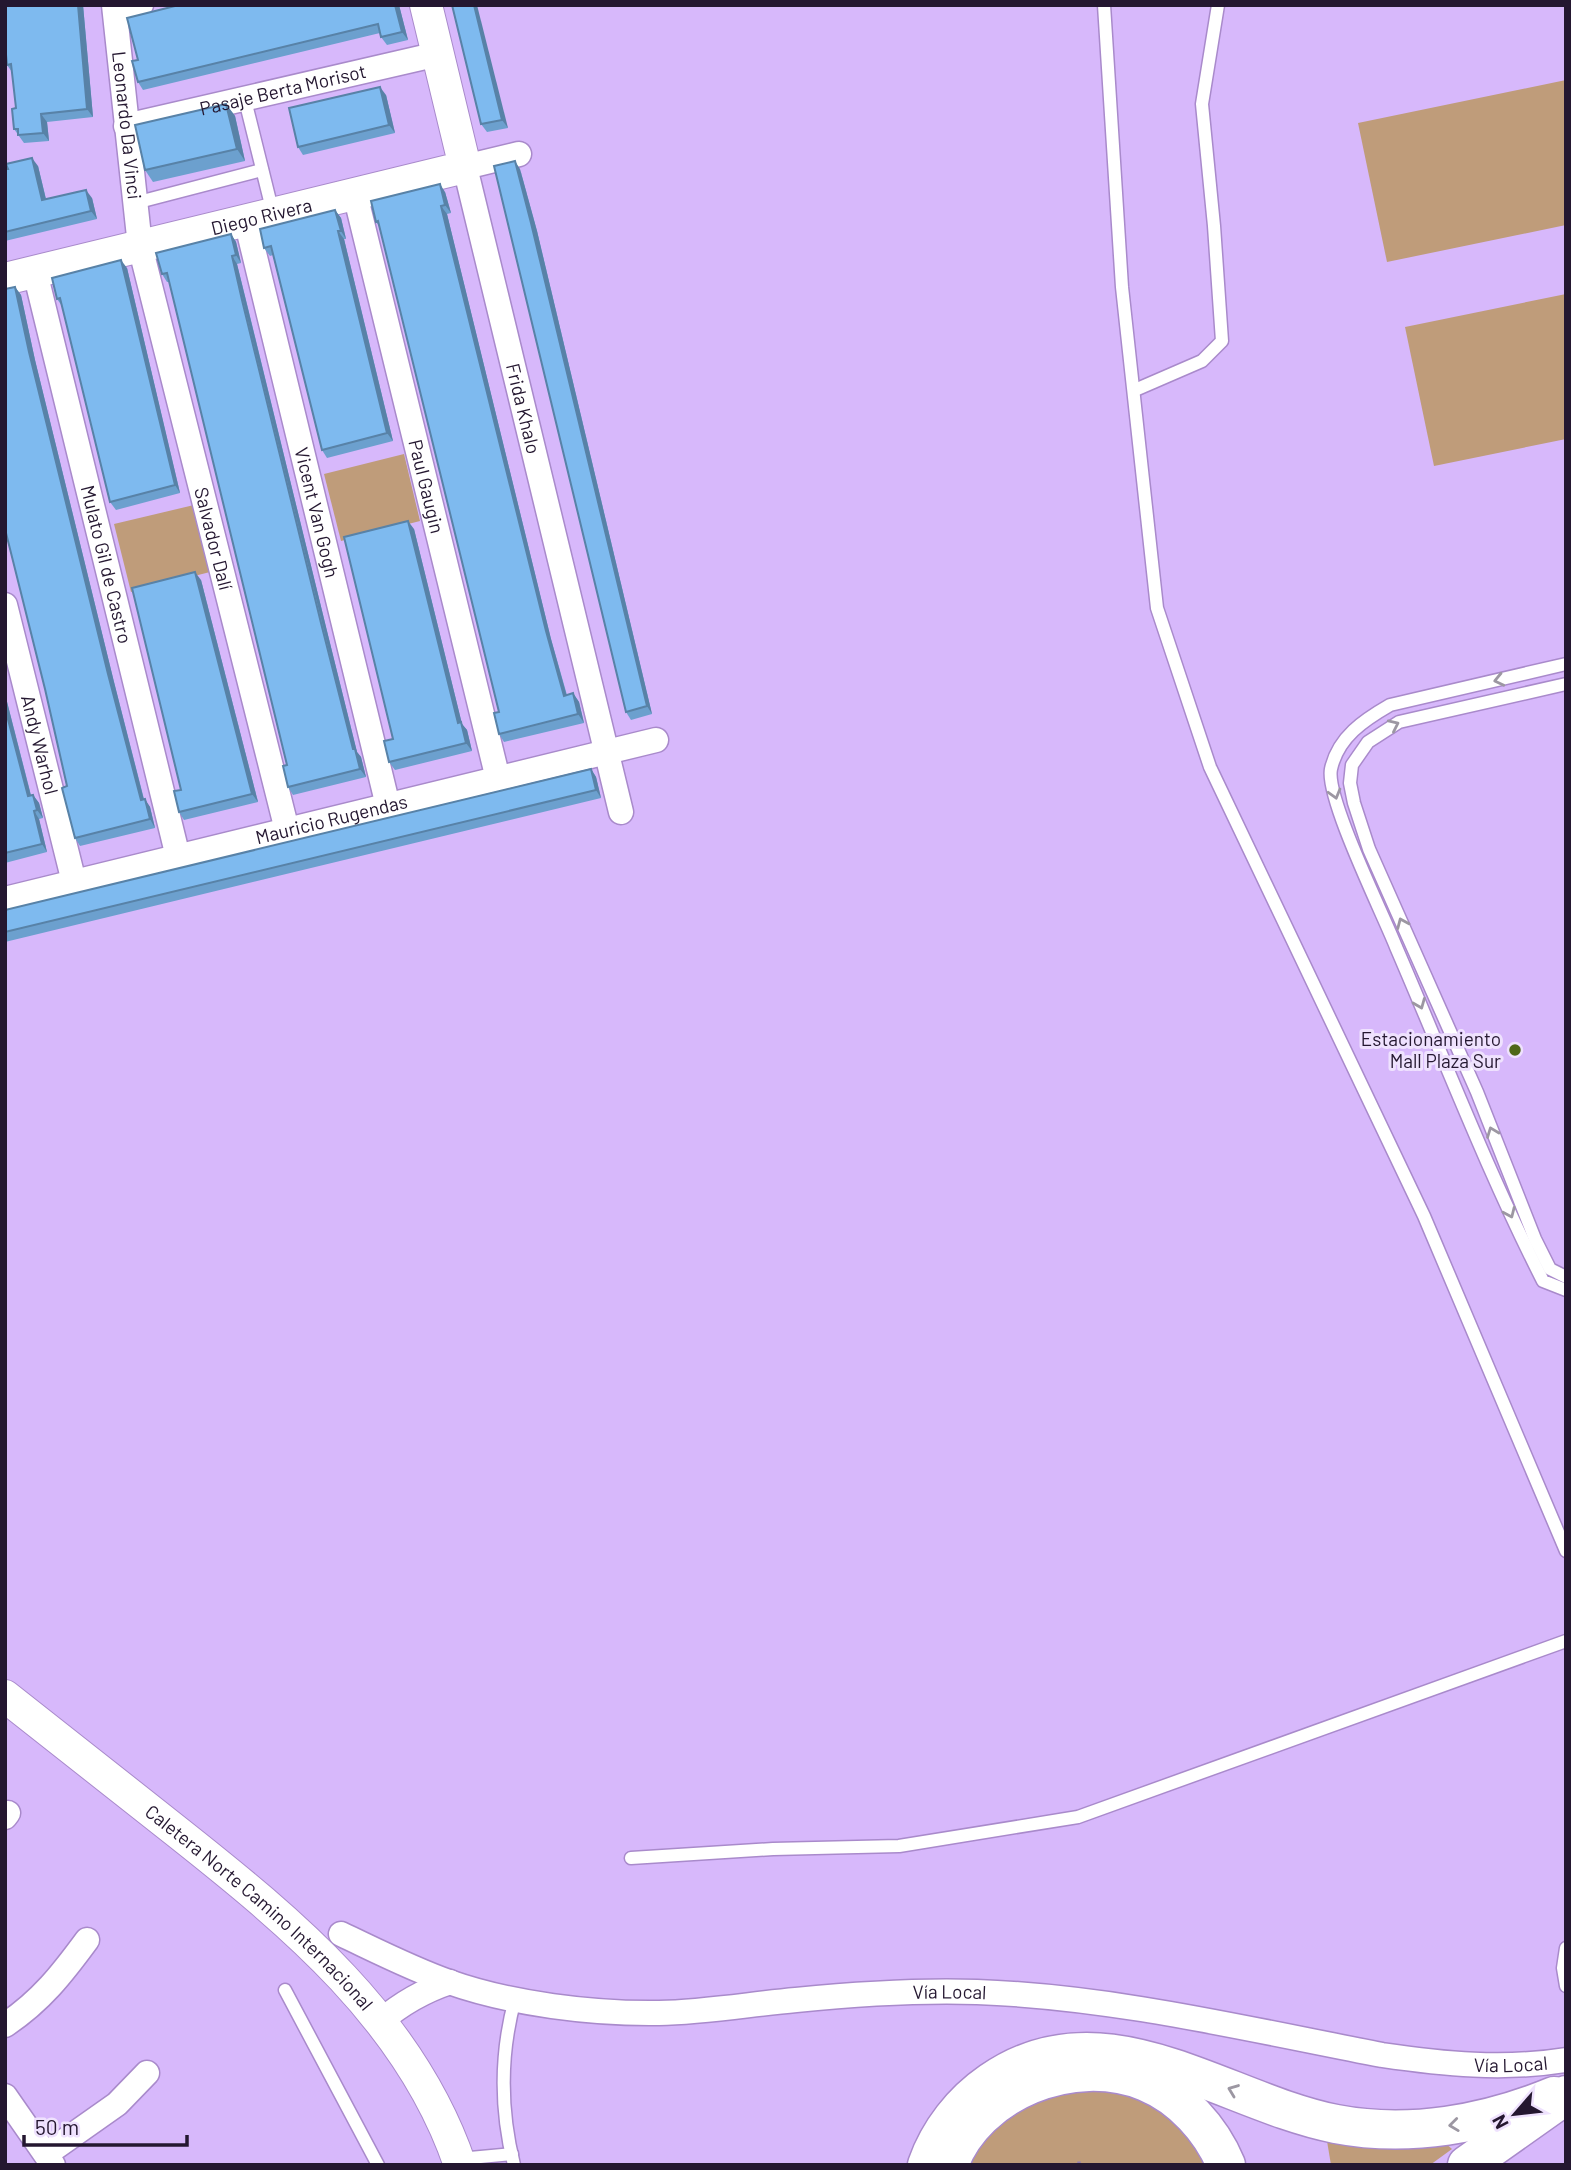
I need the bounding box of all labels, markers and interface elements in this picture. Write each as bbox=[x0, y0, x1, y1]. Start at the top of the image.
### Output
street label: Leonardo Da Vinci bbox=[108, 50, 147, 200]
street label: Pasaje Berta Morisot bbox=[197, 59, 368, 120]
street label: Diego Rivera bbox=[209, 193, 314, 239]
street label: Frida Khalo bbox=[502, 361, 546, 456]
street label: Paul Gaugin bbox=[404, 437, 450, 536]
street label: Vicent Van Gogh bbox=[290, 445, 344, 580]
street label: Mulato Gil de Castro bbox=[77, 483, 137, 646]
street label: Salvador Dalí bbox=[190, 485, 238, 592]
one-way arrow bbox=[1493, 671, 1505, 686]
street label: Andy Warhol bbox=[17, 692, 64, 797]
one-way arrow bbox=[1387, 720, 1399, 734]
one-way arrow bbox=[1326, 787, 1341, 799]
street label: Mauricio Rugendas bbox=[253, 789, 410, 848]
one-way arrow bbox=[1396, 918, 1410, 931]
one-way arrow bbox=[1412, 997, 1426, 1009]
place label: Estacionamiento Mall Plaza Sur bbox=[1361, 1027, 1501, 1072]
marker: Estacionamiento Mall Plaza Sur bbox=[1507, 1042, 1523, 1058]
one-way arrow bbox=[1487, 1127, 1501, 1139]
one-way arrow bbox=[1502, 1206, 1516, 1218]
street label: Caletera Norte Camino Internacional bbox=[141, 1799, 378, 2015]
street label: Vía Local bbox=[912, 1979, 987, 2003]
street label: Vía Local bbox=[1473, 2051, 1549, 2076]
north arrow bbox=[1480, 2079, 1550, 2149]
one-way arrow bbox=[1227, 2085, 1239, 2099]
scale bar bbox=[24, 2104, 187, 2148]
text: N bbox=[1486, 2111, 1513, 2133]
text: 50 m bbox=[35, 2114, 79, 2139]
one-way arrow bbox=[1448, 2117, 1460, 2132]

